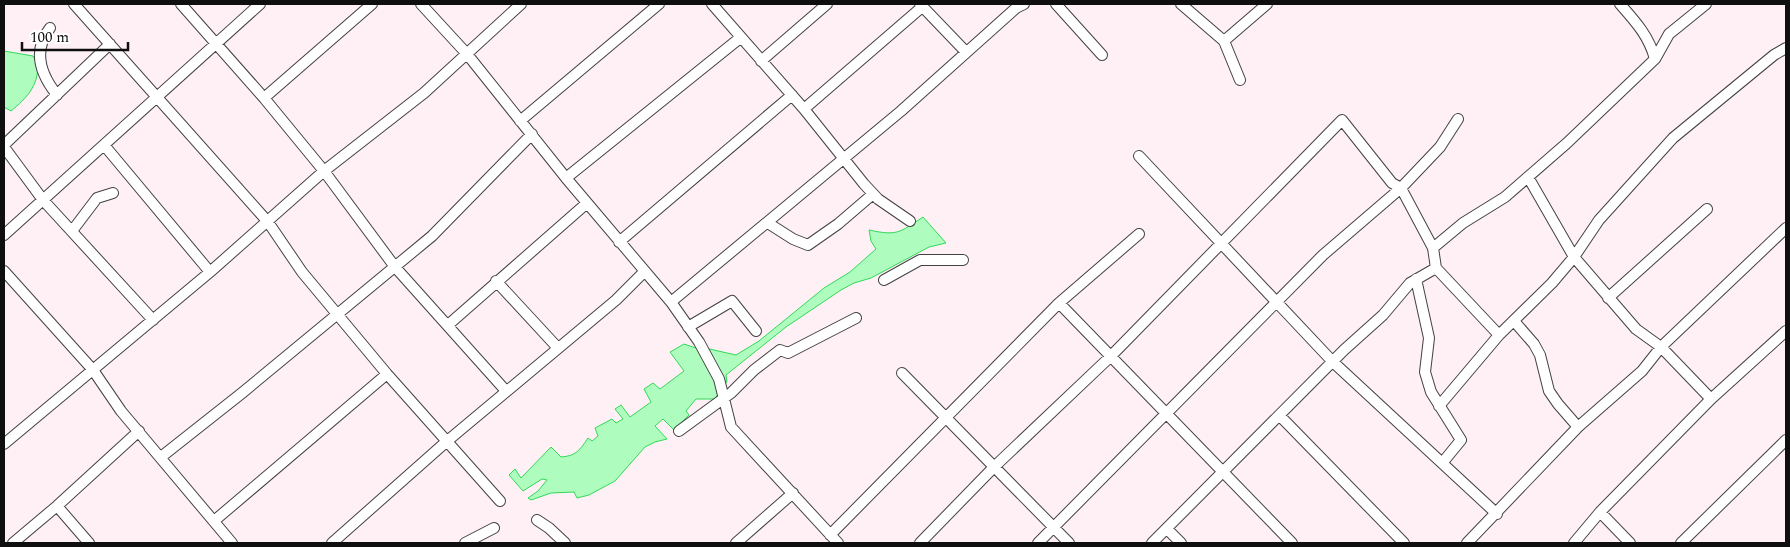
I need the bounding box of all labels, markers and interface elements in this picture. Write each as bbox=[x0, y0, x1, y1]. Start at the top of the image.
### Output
scale bar bbox=[22, 20, 129, 52]
text: 100 m bbox=[30, 26, 69, 49]

